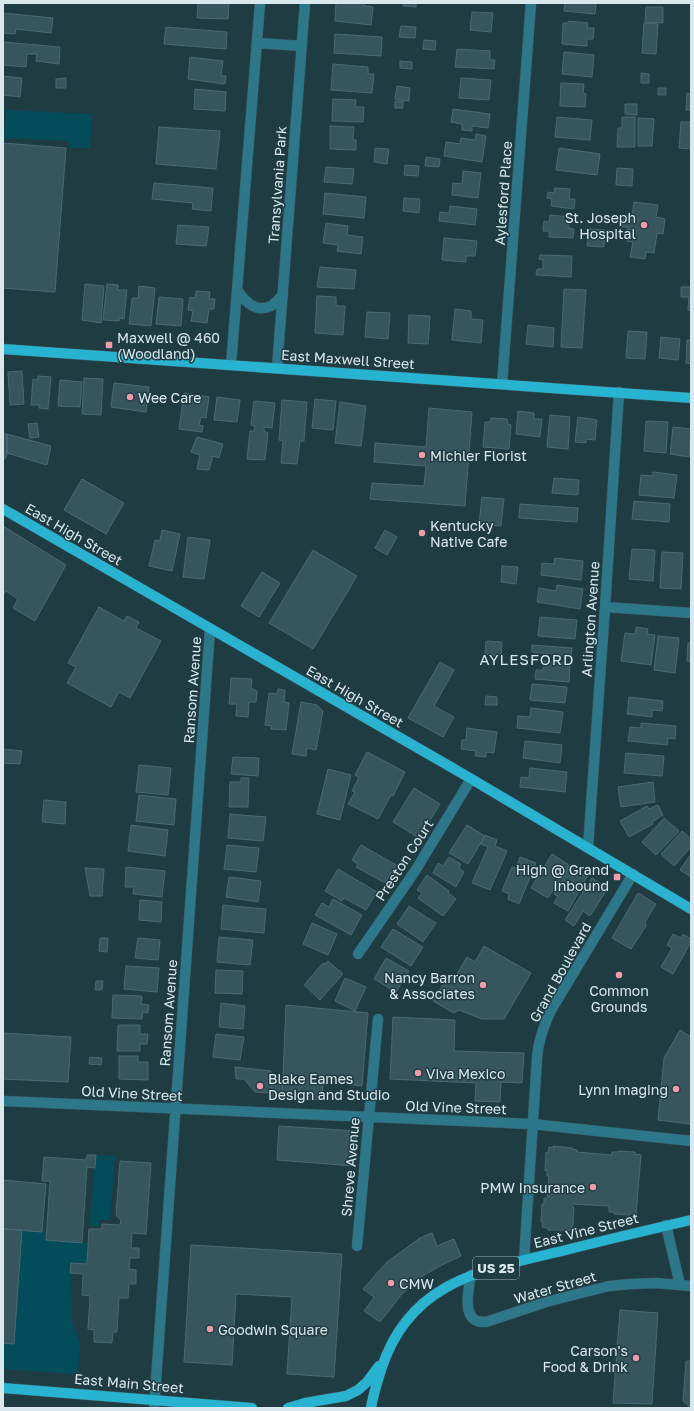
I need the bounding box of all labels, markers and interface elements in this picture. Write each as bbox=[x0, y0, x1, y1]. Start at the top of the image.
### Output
street label: Transylvania Park bbox=[264, 125, 290, 245]
street label: Aylesford Place bbox=[491, 140, 515, 246]
place label: St. Joseph Hospital bbox=[565, 209, 636, 242]
marker: St. Joseph Hospital bbox=[639, 220, 649, 230]
place label: Maxwell @ 460 (Woodland) bbox=[117, 329, 220, 362]
marker: Maxwell @ 460 (Woodland) bbox=[104, 340, 114, 350]
street label: East Maxwell Street bbox=[281, 346, 415, 372]
place label: Wee Care bbox=[138, 389, 202, 406]
marker: Wee Care bbox=[125, 392, 135, 402]
place label: Michler Florist bbox=[430, 447, 527, 464]
marker: Michler Florist bbox=[417, 450, 427, 460]
street label: East High Street bbox=[22, 499, 126, 569]
place label: Kentucky Native Cafe bbox=[430, 517, 507, 550]
marker: Kentucky Native Cafe bbox=[417, 528, 427, 538]
street label: Arlington Avenue bbox=[577, 561, 603, 677]
street label: Ransom Avenue bbox=[180, 636, 204, 744]
district label: AYLESFORD bbox=[479, 650, 575, 668]
street label: East High Street bbox=[303, 661, 407, 731]
street label: Preston Court bbox=[371, 816, 437, 904]
place label: High @ Grand Inbound bbox=[516, 861, 609, 894]
marker: High @ Grand Inbound bbox=[612, 872, 622, 882]
street label: Grand Boulevard bbox=[526, 919, 594, 1025]
street label: Ransom Avenue bbox=[156, 959, 180, 1067]
place label: Nancy Barron & Associates bbox=[384, 969, 475, 1002]
marker: Common Grounds bbox=[614, 970, 624, 980]
marker: Nancy Barron & Associates bbox=[478, 980, 488, 990]
place label: Common Grounds bbox=[589, 982, 649, 1015]
place label: Viva Mexico bbox=[426, 1065, 505, 1082]
marker: Viva Mexico bbox=[413, 1068, 423, 1078]
place label: Blake Eames Design and Studio bbox=[268, 1070, 390, 1103]
marker: Blake Eames Design and Studio bbox=[255, 1081, 265, 1091]
place label: Lynn Imaging bbox=[578, 1081, 668, 1098]
street label: Old Vine Street bbox=[81, 1082, 183, 1104]
marker: Lynn Imaging bbox=[671, 1084, 681, 1094]
street label: Old Vine Street bbox=[405, 1097, 507, 1117]
street label: Shreve Avenue bbox=[337, 1117, 363, 1217]
place label: PMW Insurance bbox=[480, 1179, 585, 1196]
marker: PMW Insurance bbox=[588, 1182, 598, 1192]
street label: East Vine Street bbox=[532, 1209, 640, 1251]
road number: US 25 bbox=[473, 1257, 519, 1279]
street label: Water Street bbox=[512, 1267, 598, 1307]
place label: CMW bbox=[399, 1275, 435, 1292]
marker: CMW bbox=[386, 1278, 396, 1288]
place label: Goodwin Square bbox=[218, 1321, 328, 1338]
marker: Goodwin Square bbox=[205, 1324, 215, 1334]
place label: Carson's Food & Drink bbox=[542, 1342, 628, 1375]
marker: Carson's Food & Drink bbox=[631, 1353, 641, 1363]
street label: East Main Street bbox=[73, 1370, 185, 1396]

